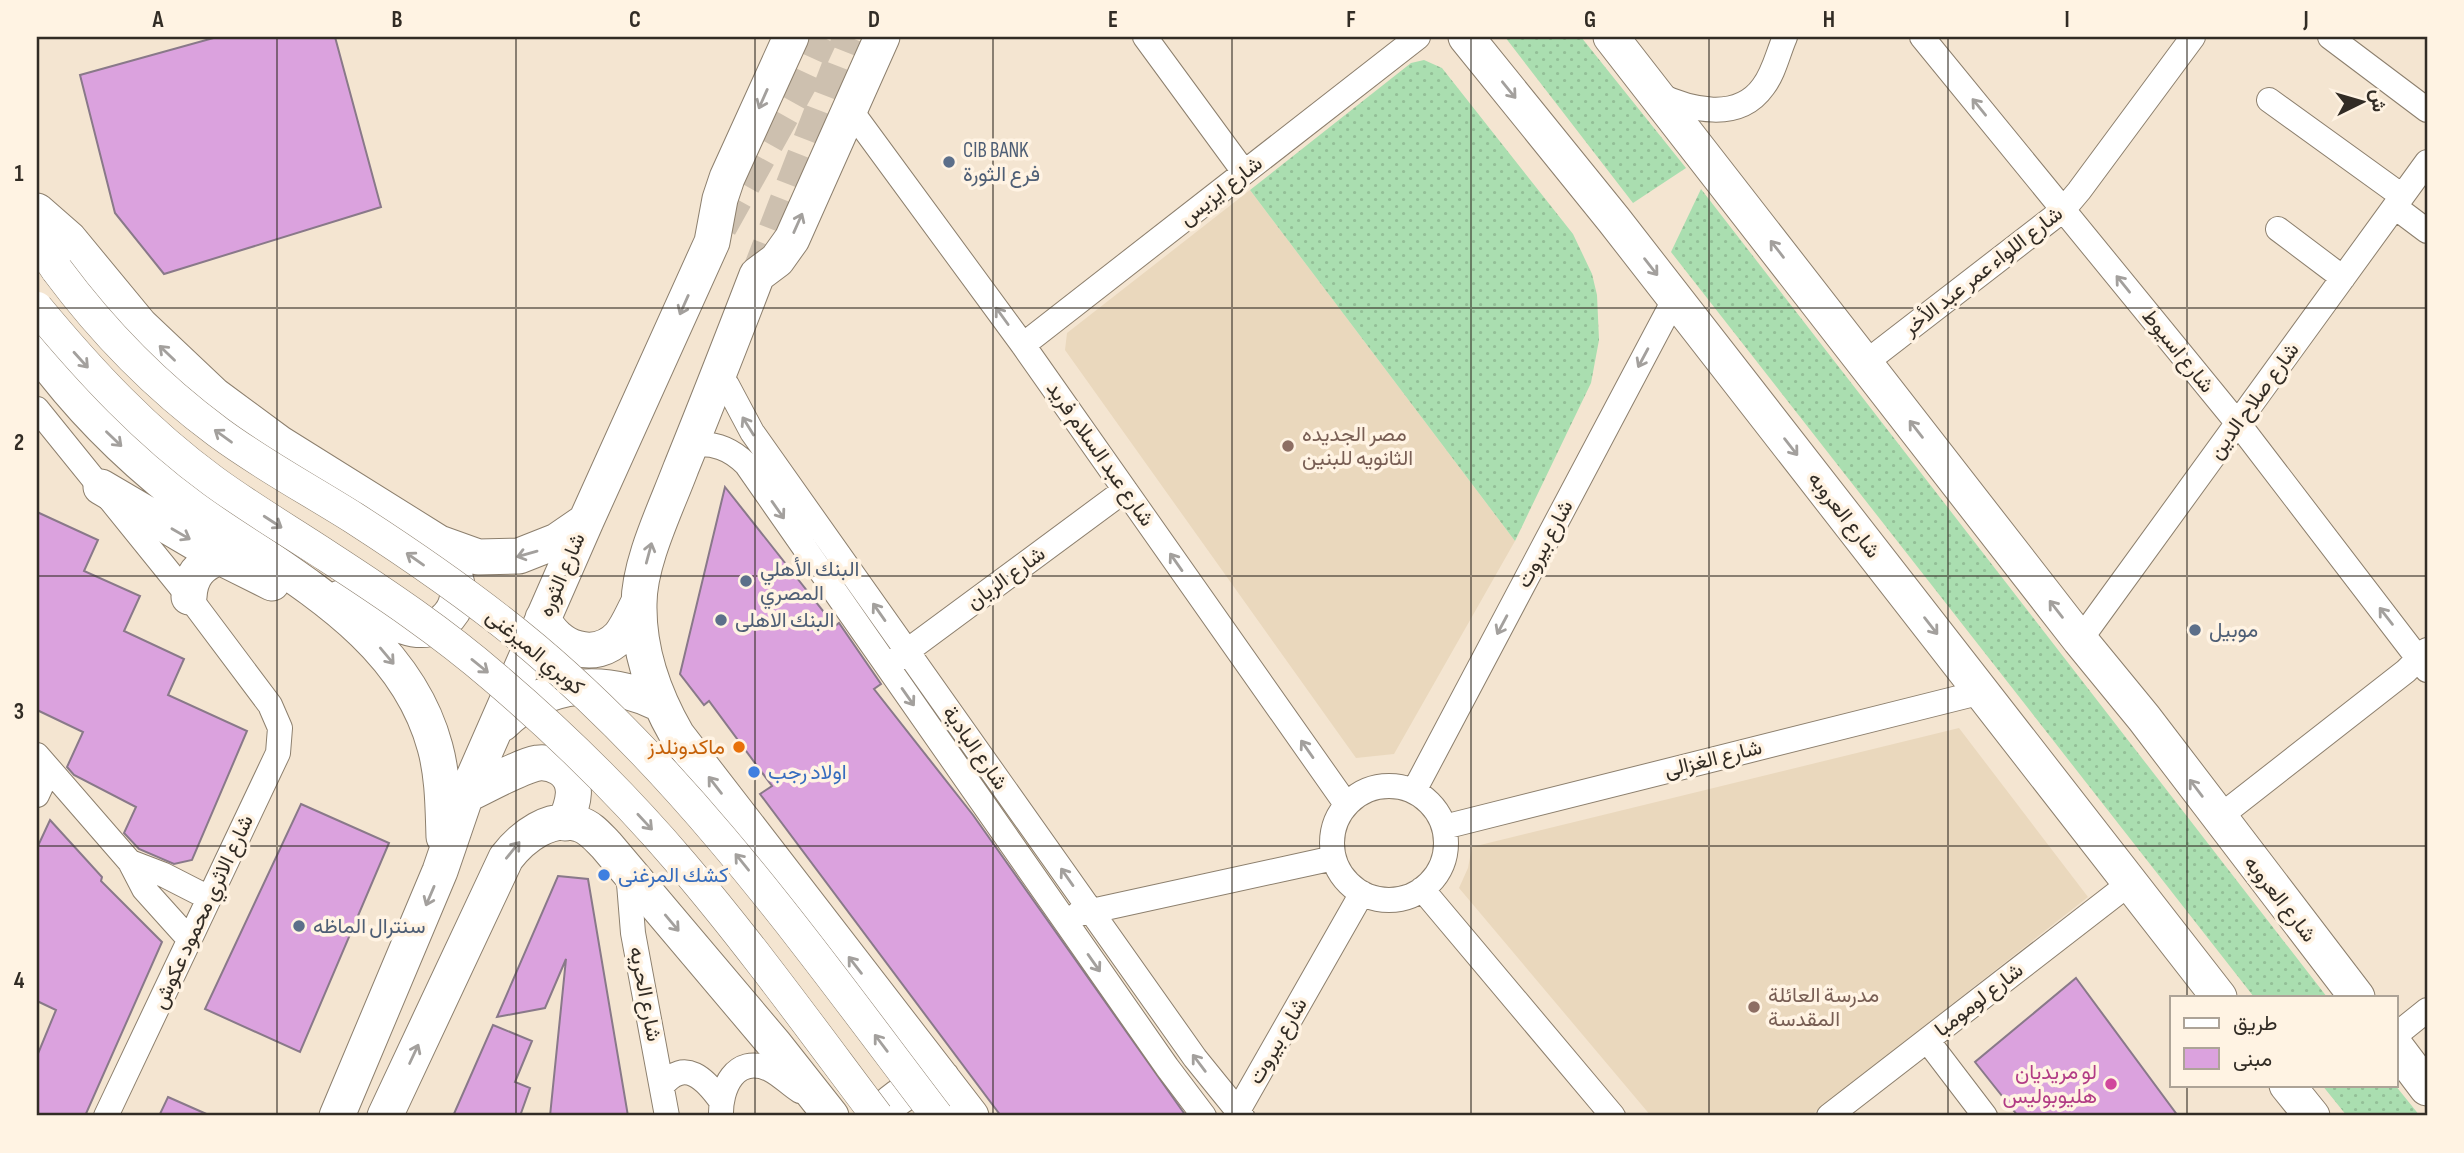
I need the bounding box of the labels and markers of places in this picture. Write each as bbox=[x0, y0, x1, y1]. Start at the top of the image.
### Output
place label: CIB BANK فرع الثورة bbox=[963, 138, 1040, 188]
marker: CIB BANK فرع الثورة bbox=[941, 154, 957, 170]
place label: مصر الجديده الثانويه للبنين bbox=[1302, 422, 1413, 471]
marker: مصر الجديده الثانويه للبنين bbox=[1280, 438, 1296, 454]
place label: البنك الأهلي المصري bbox=[760, 557, 859, 610]
marker: البنك الأهلي المصري bbox=[738, 573, 754, 589]
place label: البنك الاهلى bbox=[735, 608, 834, 633]
marker: البنك الاهلى bbox=[713, 612, 729, 628]
place label: موبيل bbox=[2209, 618, 2258, 643]
marker: موبيل bbox=[2187, 622, 2203, 638]
place label: ماكدونلدز bbox=[646, 735, 725, 760]
marker: ماكدونلدز bbox=[731, 739, 747, 755]
place label: اولاد رجب bbox=[768, 760, 847, 785]
marker: اولاد رجب bbox=[746, 764, 762, 780]
place label: كشك المرغنى bbox=[618, 863, 729, 888]
marker: كشك المرغنى bbox=[596, 867, 612, 883]
place label: سنترال الماظه bbox=[313, 914, 426, 939]
marker: سنترال الماظه bbox=[291, 918, 307, 934]
place label: مدرسة العائلة المقدسة bbox=[1768, 983, 1879, 1032]
marker: مدرسة العائلة المقدسة bbox=[1746, 999, 1762, 1015]
place label: لو مريديان هليوبوليس bbox=[2002, 1060, 2097, 1109]
marker: لو مريديان هليوبوليس bbox=[2103, 1076, 2119, 1092]

